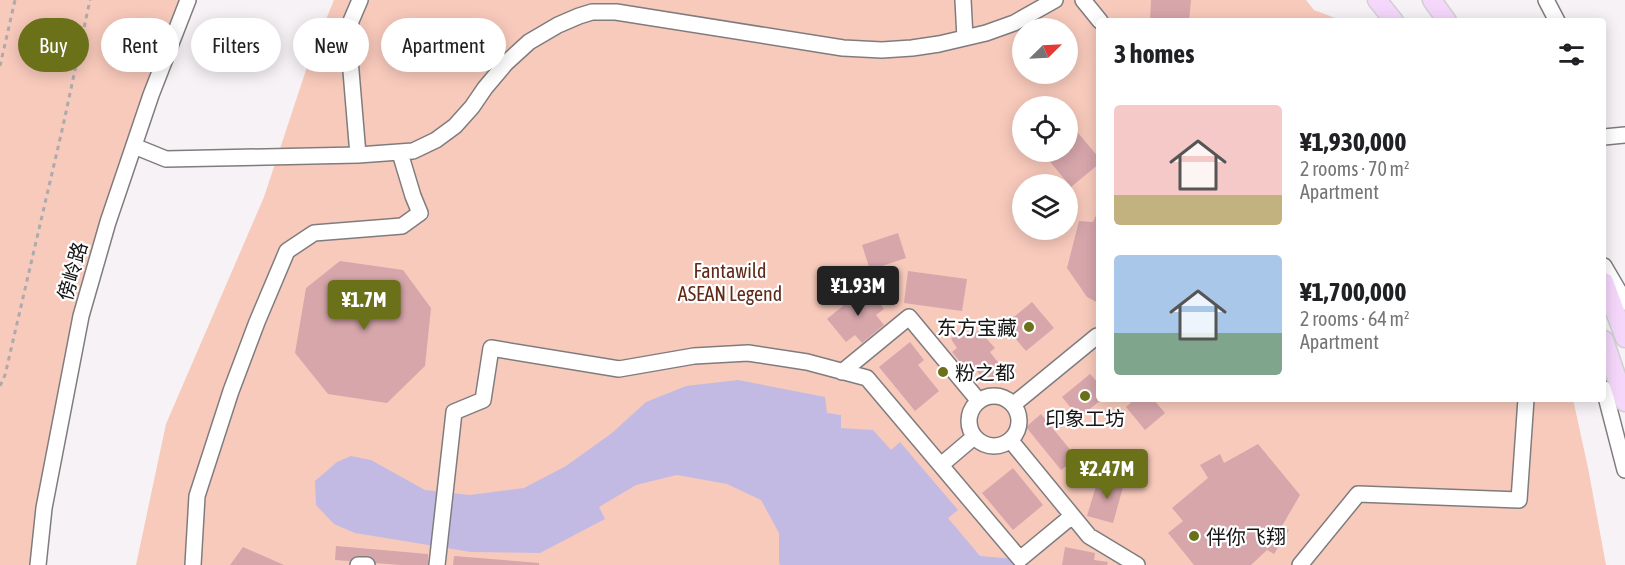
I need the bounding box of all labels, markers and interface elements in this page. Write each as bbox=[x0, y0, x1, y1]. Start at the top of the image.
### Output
chip: Buy bbox=[18, 18, 89, 72]
chip: Rent bbox=[101, 18, 179, 72]
chip: Filters bbox=[191, 18, 281, 72]
chip: New bbox=[293, 18, 369, 72]
chip: Apartment bbox=[381, 18, 506, 72]
north arrow bbox=[1012, 18, 1078, 84]
map controls bbox=[1012, 18, 1078, 240]
icon: filters bbox=[1555, 38, 1588, 71]
text: 3 homes bbox=[1114, 39, 1194, 69]
button: locate bbox=[1012, 96, 1078, 162]
text: ¥1,930,000 bbox=[1300, 127, 1406, 157]
icon: home bbox=[1162, 129, 1234, 201]
text: 2 rooms · 70 m² bbox=[1300, 157, 1410, 180]
button: layers bbox=[1012, 174, 1078, 240]
text: Apartment bbox=[1300, 180, 1379, 203]
street label: 傍岭路 bbox=[53, 239, 91, 303]
park label: Fantawild ASEAN Legend bbox=[678, 259, 782, 305]
pin: ¥1.93M bbox=[809, 266, 907, 317]
text: ¥1.93M bbox=[831, 274, 885, 297]
text: ¥1,700,000 bbox=[1300, 277, 1406, 307]
icon: home bbox=[1162, 279, 1234, 351]
pin: ¥1.7M bbox=[322, 280, 406, 331]
text: ¥1.7M bbox=[342, 288, 386, 311]
text: 2 rooms · 64 m² bbox=[1300, 307, 1410, 330]
place label: 东方宝藏 bbox=[937, 316, 1017, 339]
marker: 东方宝藏 bbox=[1022, 320, 1036, 334]
text: Apartment bbox=[1300, 330, 1379, 353]
place label: 粉之都 bbox=[955, 361, 1015, 384]
marker: 粉之都 bbox=[936, 365, 950, 379]
marker: 印象工坊 bbox=[1078, 389, 1092, 403]
place label: 印象工坊 bbox=[1045, 407, 1125, 430]
pin: ¥2.47M bbox=[1058, 449, 1156, 500]
text: ¥2.47M bbox=[1080, 457, 1134, 480]
place label: 伴你飞翔 bbox=[1206, 525, 1286, 548]
marker: 伴你飞翔 bbox=[1187, 529, 1201, 543]

